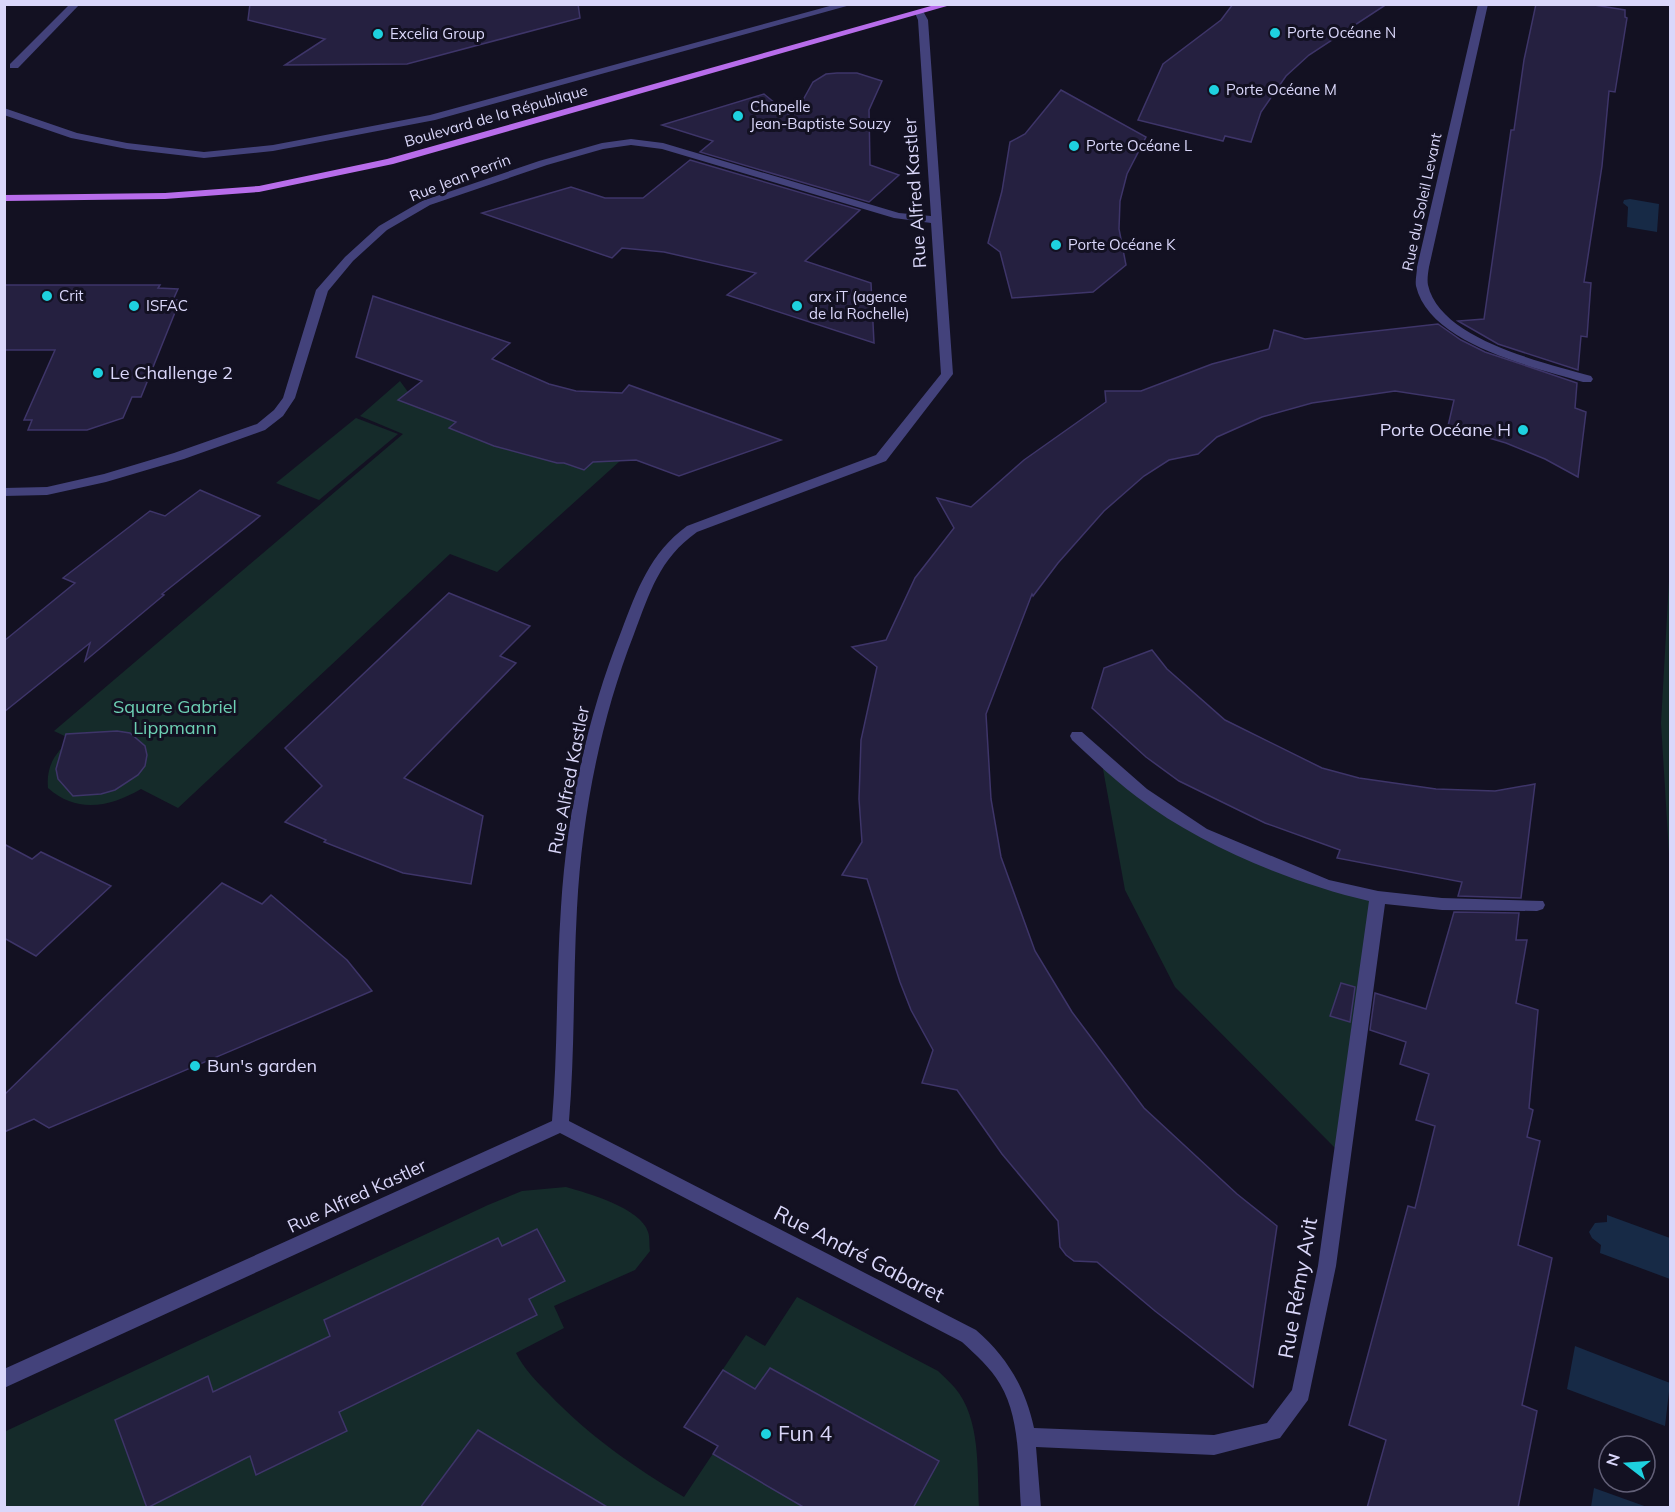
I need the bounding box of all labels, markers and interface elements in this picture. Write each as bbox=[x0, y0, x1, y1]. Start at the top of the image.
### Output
place label: Porte Océane N bbox=[1287, 23, 1396, 42]
place label: Excelia Group bbox=[390, 24, 485, 43]
marker: Porte Océane N bbox=[1268, 26, 1282, 40]
marker: Excelia Group bbox=[371, 27, 385, 41]
street label: Boulevard de la République bbox=[402, 80, 590, 151]
place label: Porte Océane M bbox=[1226, 80, 1337, 99]
marker: Porte Océane M bbox=[1207, 83, 1221, 97]
place label: Chapelle Jean-Baptiste Souzy bbox=[750, 97, 891, 133]
marker: Chapelle Jean-Baptiste Souzy bbox=[731, 109, 745, 123]
street label: Rue Alfred Kastler bbox=[898, 117, 931, 269]
street label: Rue du Soleil Levant bbox=[1398, 131, 1445, 273]
place label: Porte Océane L bbox=[1086, 136, 1192, 155]
marker: Porte Océane L bbox=[1067, 139, 1081, 153]
street label: Rue Jean Perrin bbox=[407, 150, 513, 206]
place label: Porte Océane K bbox=[1068, 235, 1176, 254]
marker: Porte Océane K bbox=[1049, 238, 1063, 252]
place label: Crit bbox=[59, 286, 84, 305]
place label: arx iT (agence de la Rochelle) bbox=[809, 287, 910, 323]
marker: Crit bbox=[40, 289, 54, 303]
place label: ISFAC bbox=[146, 296, 188, 315]
marker: ISFAC bbox=[127, 299, 141, 313]
marker: arx iT (agence de la Rochelle) bbox=[790, 299, 804, 313]
place label: Le Challenge 2 bbox=[110, 361, 233, 384]
marker: Le Challenge 2 bbox=[91, 366, 105, 380]
place label: Porte Océane H bbox=[1380, 418, 1511, 441]
marker: Porte Océane H bbox=[1516, 423, 1530, 437]
park label: Square Gabriel Lippmann bbox=[113, 695, 237, 739]
street label: Rue Alfred Kastler bbox=[543, 703, 594, 856]
place label: Bun's garden bbox=[207, 1054, 317, 1077]
marker: Bun's garden bbox=[188, 1059, 202, 1073]
street label: Rue Alfred Kastler bbox=[284, 1153, 430, 1238]
street label: Rue André Gabaret bbox=[770, 1199, 949, 1307]
street label: Rue Rémy Avit bbox=[1272, 1215, 1322, 1360]
place label: Fun 4 bbox=[778, 1420, 832, 1446]
marker: Fun 4 bbox=[759, 1427, 773, 1441]
north arrow bbox=[1597, 1434, 1657, 1494]
text: N bbox=[1601, 1451, 1624, 1468]

